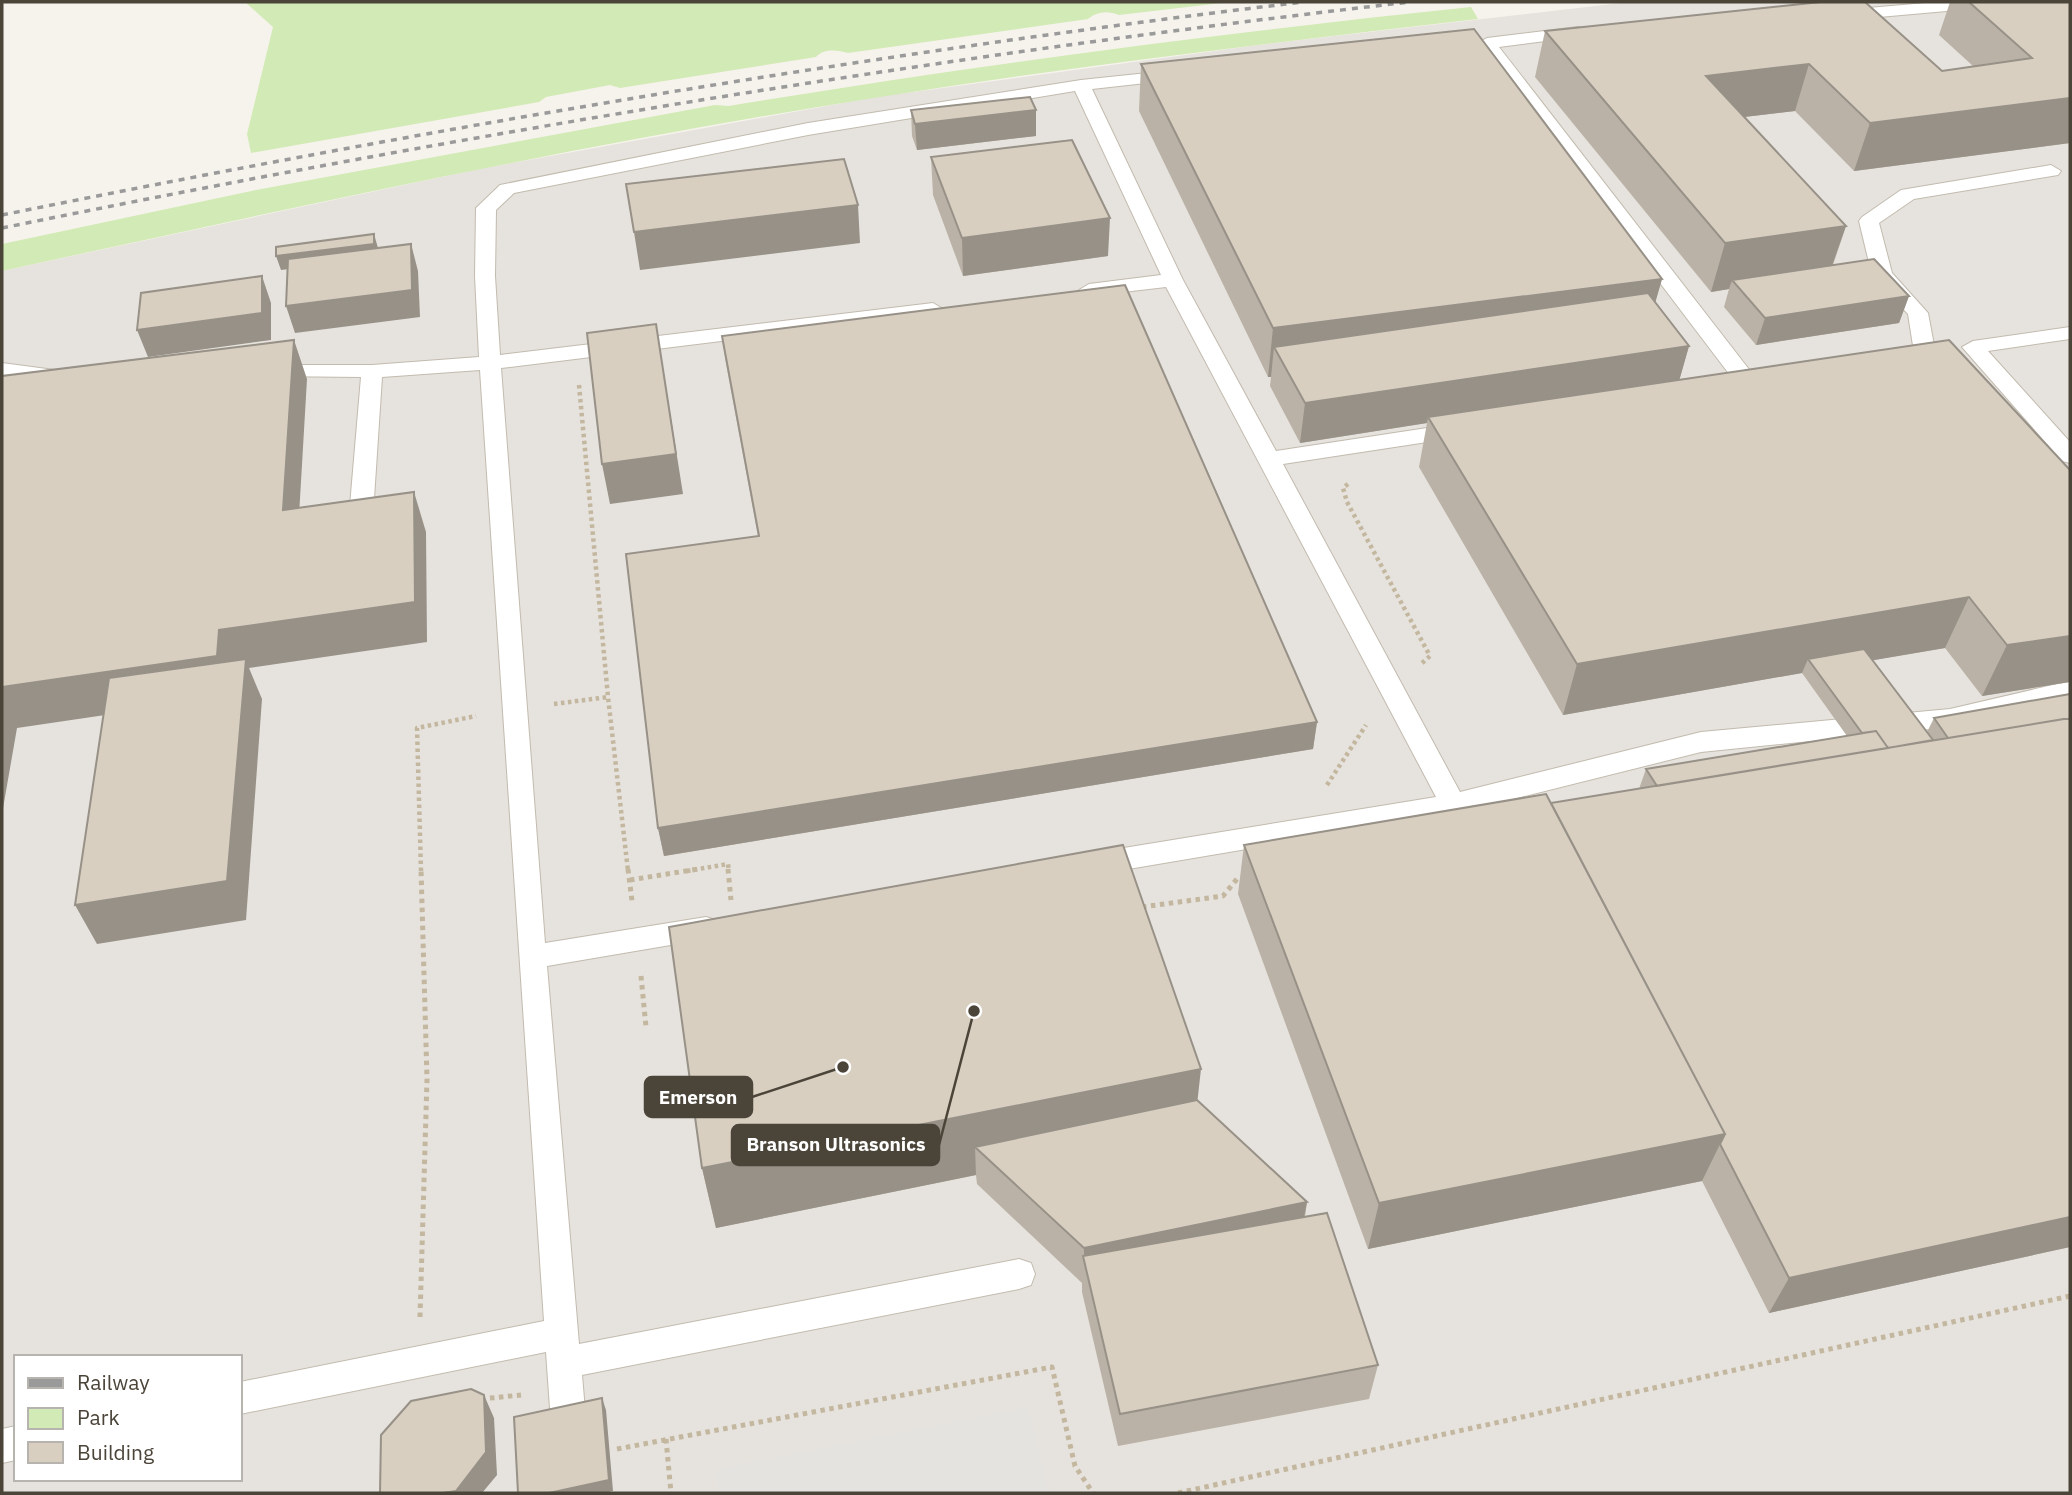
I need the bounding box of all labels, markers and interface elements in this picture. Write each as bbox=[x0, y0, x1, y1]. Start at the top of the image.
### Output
callout: Emerson bbox=[645, 1077, 752, 1117]
text: Emerson bbox=[659, 1085, 737, 1109]
callout: Branson Ultrasonics bbox=[732, 1125, 939, 1165]
text: Branson Ultrasonics bbox=[746, 1132, 926, 1156]
legend bbox=[14, 1355, 242, 1481]
text: Railway bbox=[77, 1368, 150, 1396]
text: Park bbox=[77, 1403, 120, 1431]
text: Building bbox=[77, 1438, 154, 1466]

